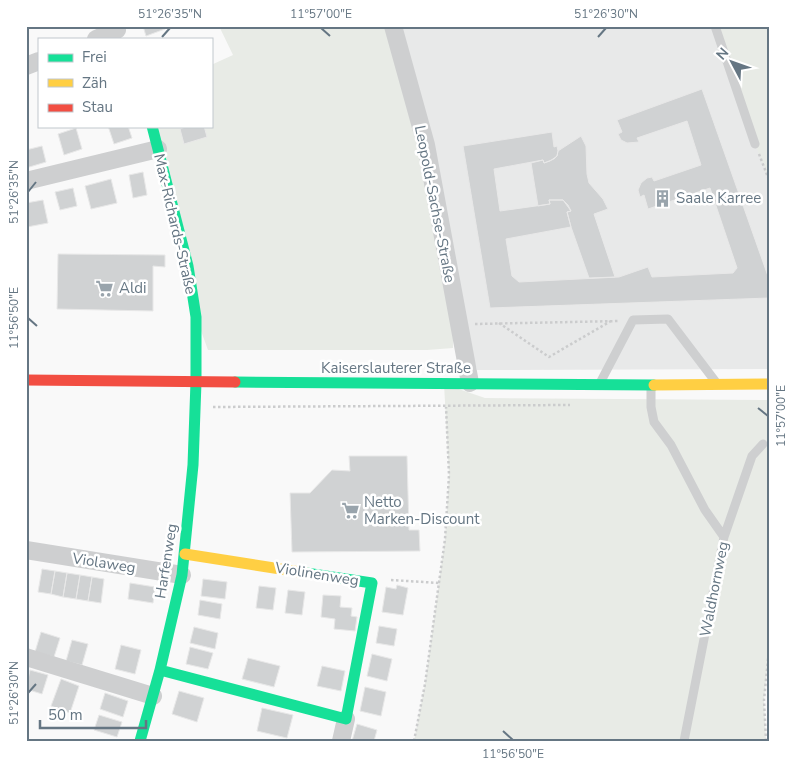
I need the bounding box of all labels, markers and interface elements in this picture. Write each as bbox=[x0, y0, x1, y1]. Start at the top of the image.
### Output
text: 51°26'35"N bbox=[138, 6, 202, 22]
text: 11°57'00"E bbox=[290, 6, 352, 22]
text: 51°26'30"N bbox=[574, 6, 638, 22]
legend bbox=[38, 38, 212, 128]
north arrow bbox=[708, 38, 758, 88]
text: N bbox=[712, 44, 733, 64]
text: Frei bbox=[82, 47, 107, 67]
text: Zäh bbox=[82, 73, 107, 93]
text: Stau bbox=[82, 97, 113, 117]
street label: Leopold-Sachse-Straße bbox=[410, 124, 460, 284]
street label: Max-Richards-Straße bbox=[149, 152, 201, 296]
text: 51°26'35"N bbox=[6, 160, 22, 224]
building icon: Saale Karree bbox=[652, 188, 672, 208]
place label: Saale Karree bbox=[676, 188, 761, 208]
supermarket icon: Aldi bbox=[95, 278, 115, 298]
place label: Aldi bbox=[119, 278, 147, 298]
text: 11°56'50"E bbox=[6, 287, 22, 349]
street label: Kaiserslauterer Straße bbox=[321, 358, 471, 378]
text: 11°57'00"E bbox=[773, 385, 789, 447]
place label: Netto Marken-Discount bbox=[364, 492, 480, 529]
supermarket icon: Netto Marken-Discount bbox=[340, 501, 360, 521]
street label: Harfenweg bbox=[150, 522, 182, 600]
street label: Waldhornweg bbox=[695, 540, 733, 638]
street label: Violaweg bbox=[70, 548, 137, 578]
street label: Violinenweg bbox=[273, 557, 360, 590]
text: 51°26'30"N bbox=[6, 661, 22, 725]
scale bar bbox=[40, 697, 146, 729]
text: 50 m bbox=[48, 705, 83, 725]
text: 11°56'50"E bbox=[482, 746, 544, 762]

